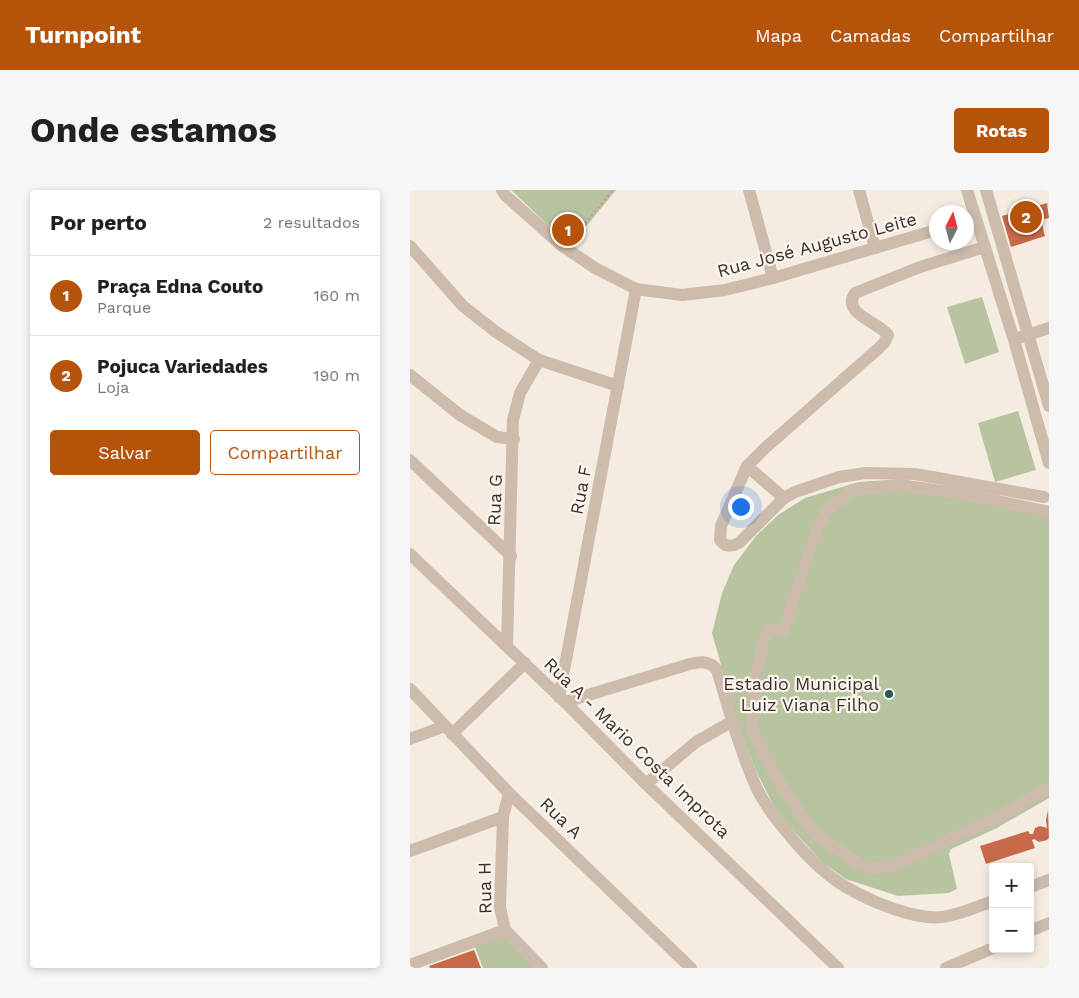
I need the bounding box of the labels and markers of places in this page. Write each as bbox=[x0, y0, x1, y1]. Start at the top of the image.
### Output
pin: 2 bbox=[1010, 198, 1042, 236]
pin: 1 bbox=[552, 211, 584, 249]
place label: Estadio Municipal Luiz Viana Filho bbox=[723, 673, 879, 715]
marker: Estadio Municipal Luiz Viana Filho bbox=[883, 688, 895, 700]

